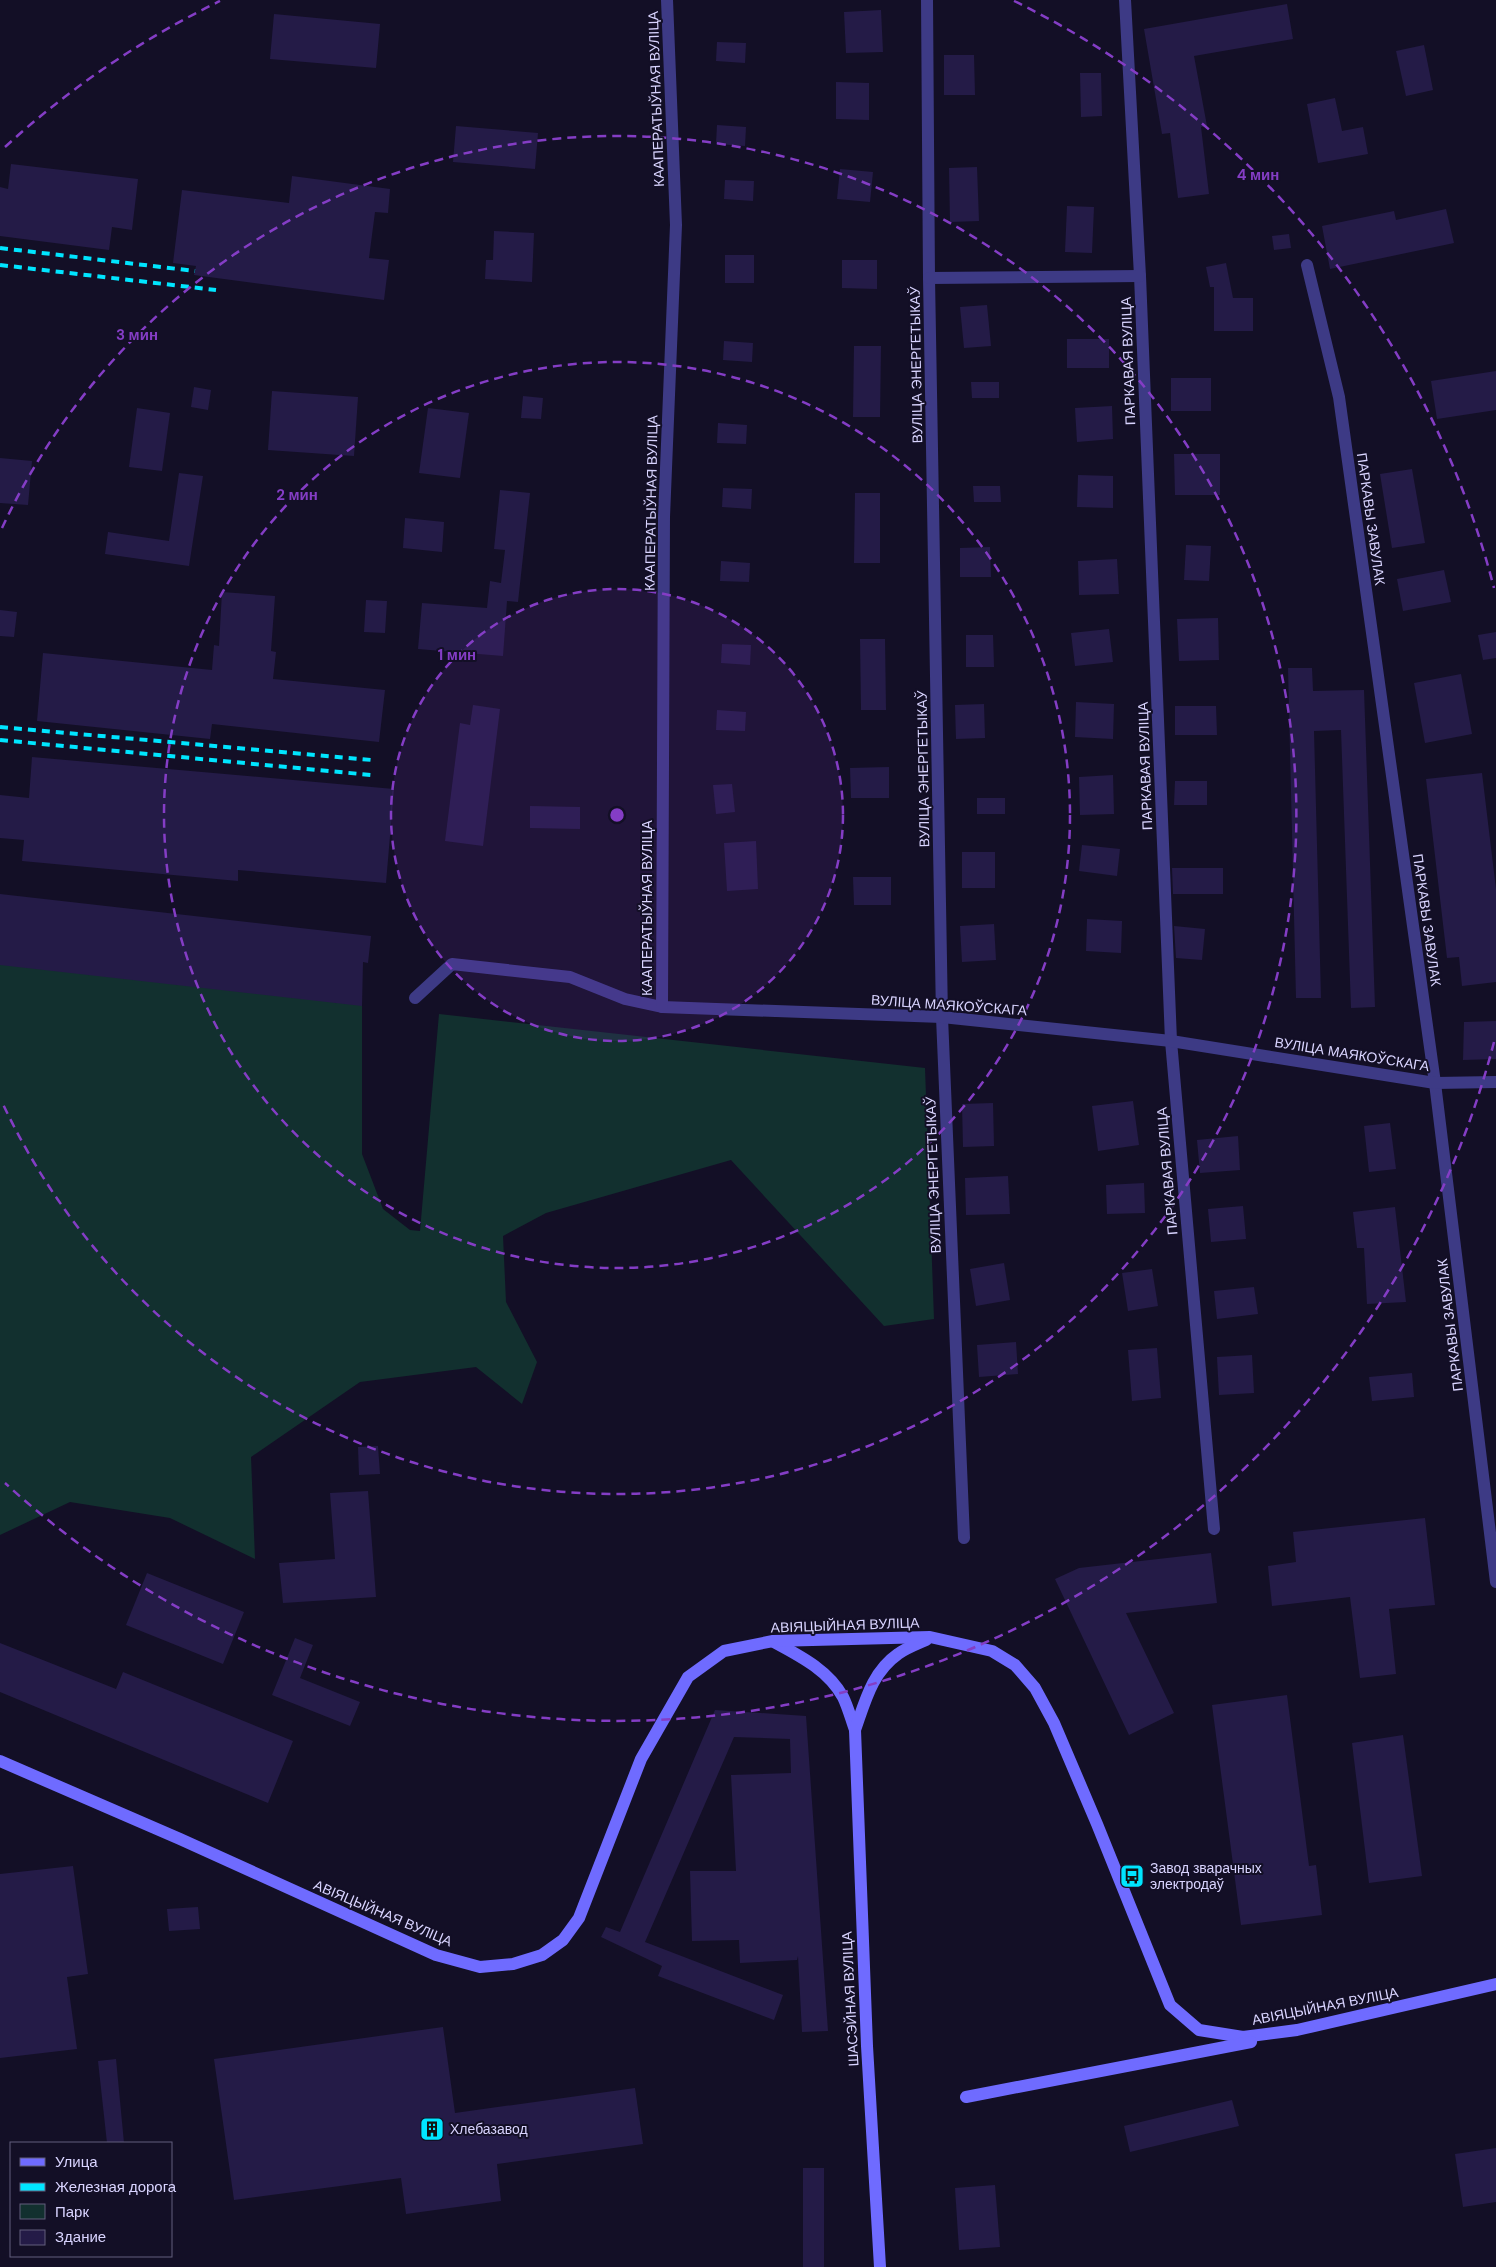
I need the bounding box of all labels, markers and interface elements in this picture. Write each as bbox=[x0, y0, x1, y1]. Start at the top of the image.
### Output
street label: КААПЕРАТЫЎНАЯ ВУЛІЦА bbox=[644, 10, 668, 187]
text: 4 мин bbox=[1237, 165, 1279, 185]
street label: ВУЛІЦА ЭНЕРГЕТЫКАЎ bbox=[906, 286, 926, 444]
street label: ПАРКАВАЯ ВУЛІЦА bbox=[1117, 296, 1139, 425]
text: 3 мин bbox=[116, 325, 158, 345]
street label: КААПЕРАТЫЎНАЯ ВУЛІЦА bbox=[640, 414, 662, 591]
street label: ПАРКАВЫ ЗАВУЛАК bbox=[1353, 452, 1389, 587]
text: 2 мин bbox=[276, 485, 318, 505]
text: 1 мин bbox=[438, 645, 476, 665]
street label: ВУЛІЦА ЭНЕРГЕТЫКАЎ bbox=[913, 690, 933, 848]
street label: ПАРКАВАЯ ВУЛІЦА bbox=[1134, 701, 1156, 830]
centre of rings bbox=[608, 806, 626, 824]
street label: КААПЕРАТЫЎНАЯ ВУЛІЦА bbox=[638, 819, 656, 996]
street label: ПАРКАВЫ ЗАВУЛАК bbox=[1409, 853, 1445, 988]
street label: ВУЛІЦА МАЯКОЎСКАГА bbox=[870, 991, 1028, 1019]
street label: ВУЛІЦА МАЯКОЎСКАГА bbox=[1273, 1033, 1431, 1075]
street label: ВУЛІЦА ЭНЕРГЕТЫКАЎ bbox=[921, 1096, 945, 1254]
street label: ПАРКАВАЯ ВУЛІЦА bbox=[1152, 1106, 1182, 1236]
street label: ПАРКАВЫ ЗАВУЛАК bbox=[1433, 1257, 1467, 1392]
street label: АВІЯЦЫЙНАЯ ВУЛІЦА bbox=[770, 1613, 920, 1637]
place label: Завод зварачных электродаў bbox=[1150, 1859, 1262, 1893]
bus stop icon: Завод зварачных электродаў bbox=[1119, 1863, 1145, 1889]
street label: АВІЯЦЫЙНАЯ ВУЛІЦА bbox=[311, 1876, 456, 1951]
street label: ШАСЭЙНАЯ ВУЛІЦА bbox=[837, 1930, 863, 2067]
street label: АВІЯЦЫЙНАЯ ВУЛІЦА bbox=[1250, 1983, 1400, 2029]
building icon: Хлебазавод bbox=[419, 2116, 445, 2142]
place label: Хлебазавод bbox=[450, 2120, 528, 2138]
legend bbox=[10, 2142, 172, 2257]
text: Улица bbox=[55, 2152, 98, 2172]
text: Железная дорога bbox=[55, 2177, 177, 2197]
text: Парк bbox=[55, 2202, 89, 2222]
text: Здание bbox=[55, 2227, 106, 2247]

